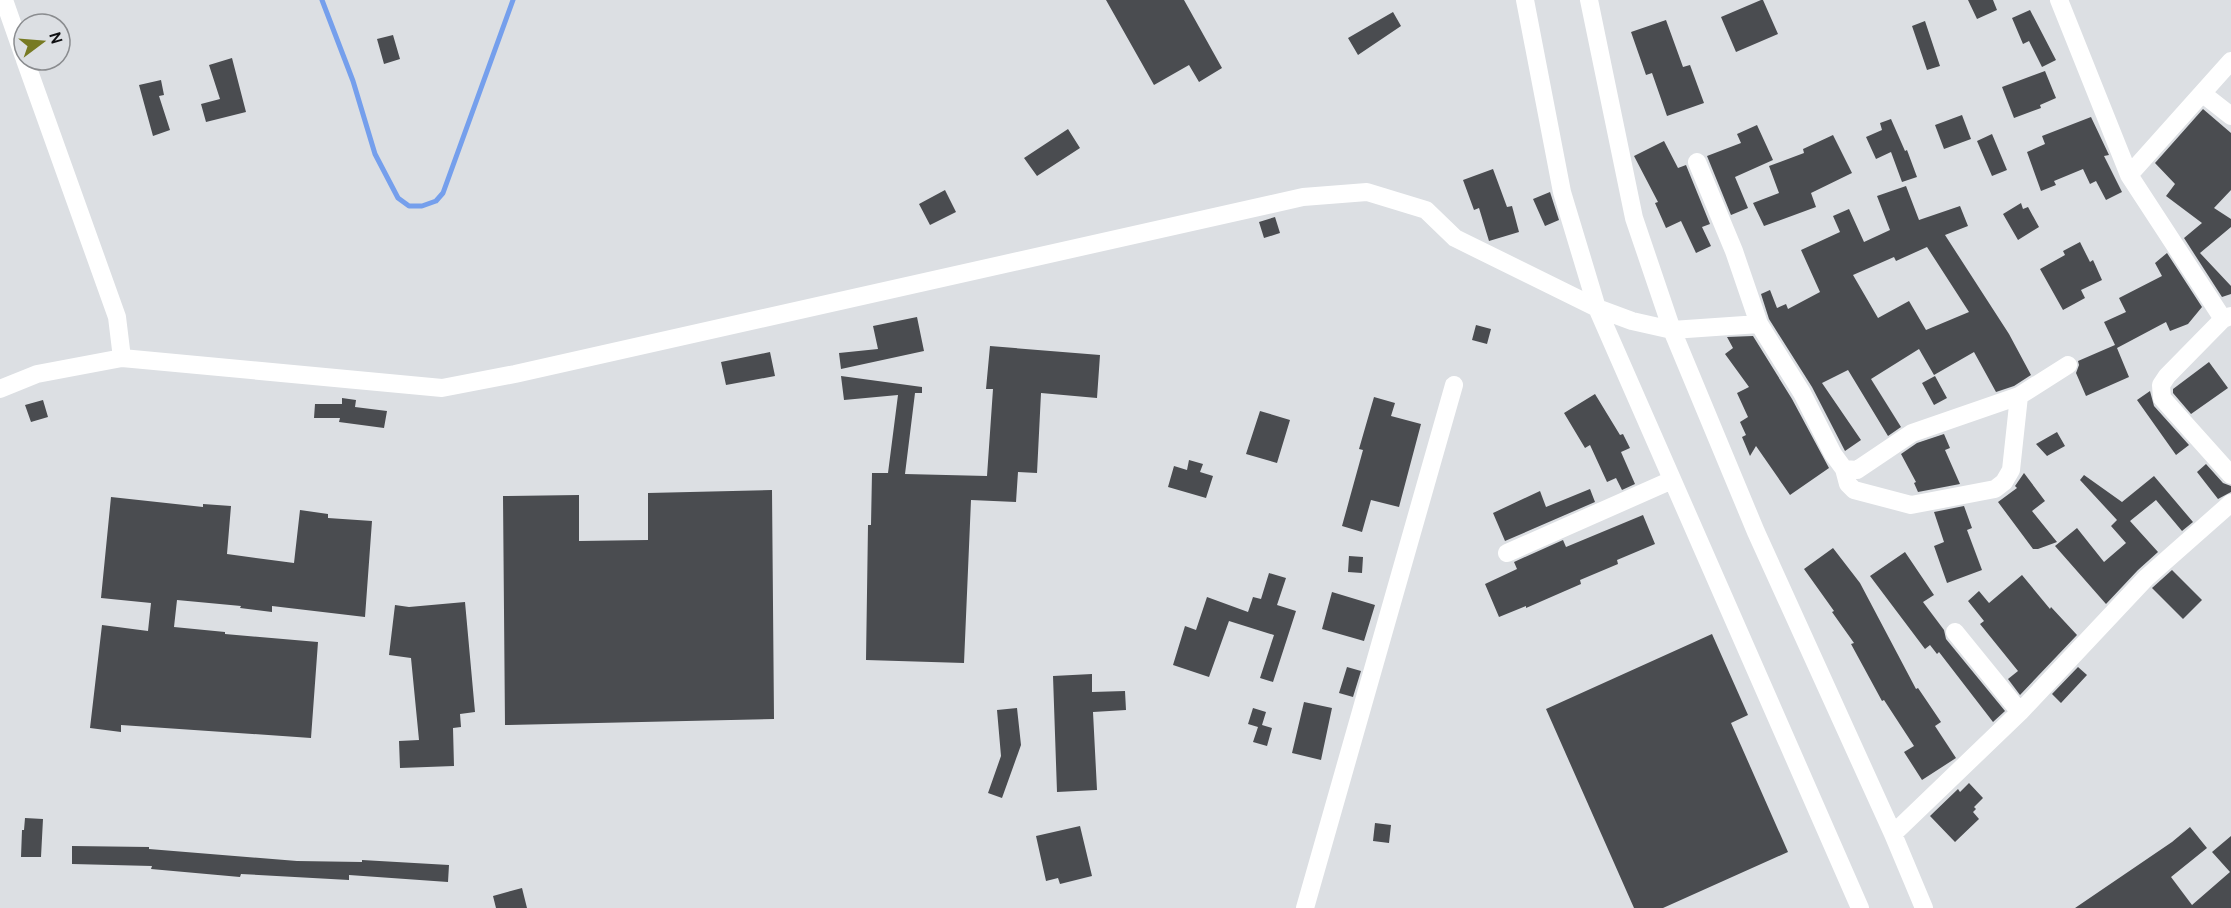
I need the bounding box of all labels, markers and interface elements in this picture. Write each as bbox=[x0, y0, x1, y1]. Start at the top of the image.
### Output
north arrow bbox=[12, 12, 72, 72]
text: N bbox=[45, 30, 67, 46]

